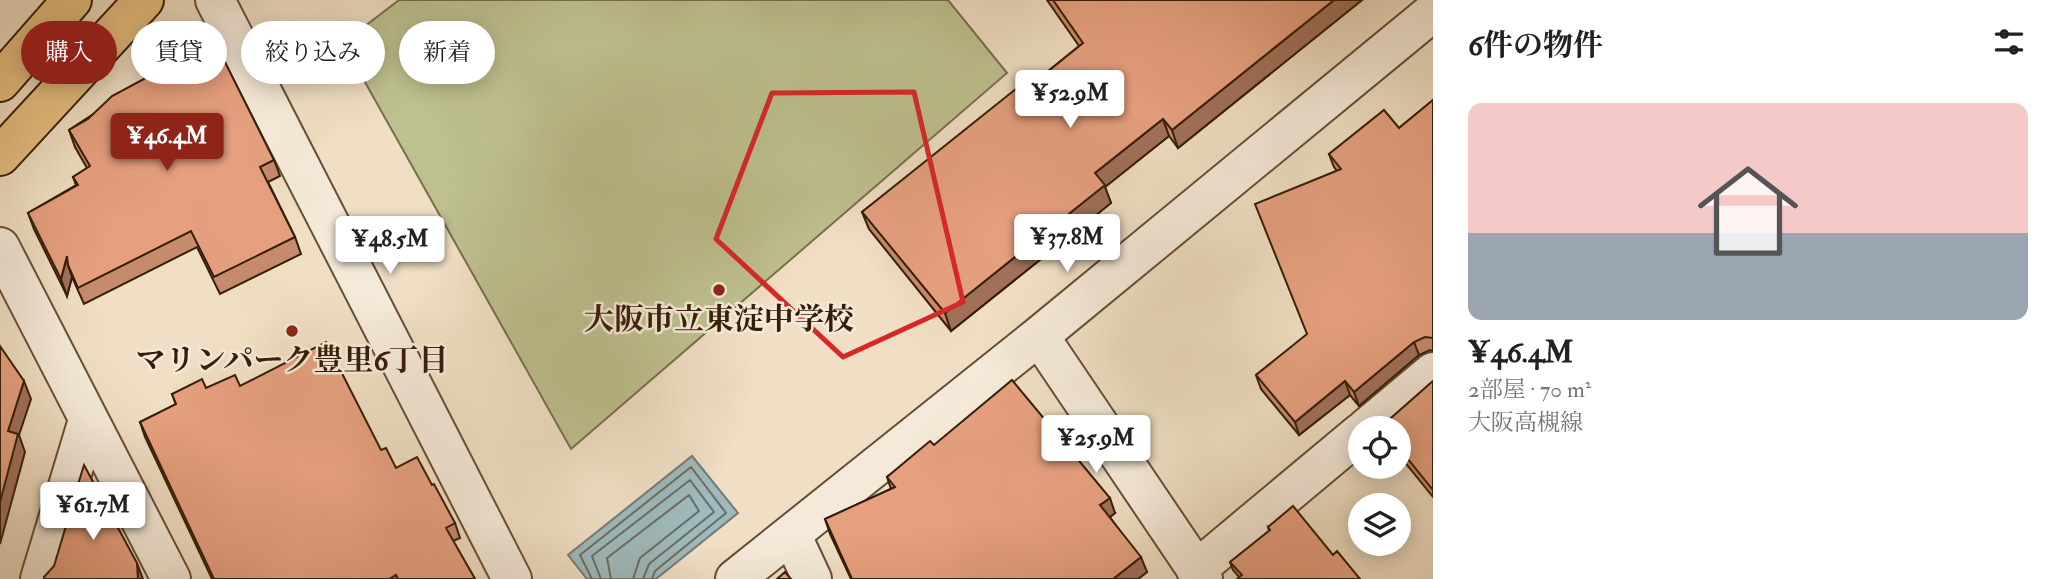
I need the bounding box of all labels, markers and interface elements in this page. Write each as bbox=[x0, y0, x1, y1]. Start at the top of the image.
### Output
chip: 購入 bbox=[21, 21, 117, 84]
chip: 賃貸 bbox=[131, 21, 227, 84]
chip: 絞り込み bbox=[241, 21, 385, 84]
chip: 新着 bbox=[399, 21, 495, 84]
icon: filters bbox=[1990, 23, 2028, 61]
text: 6件の物件 bbox=[1468, 27, 1603, 64]
pin: ¥52.9M bbox=[1013, 71, 1127, 130]
text: ¥52.9M bbox=[1031, 78, 1109, 107]
pin: ¥46.4M bbox=[110, 114, 224, 173]
text: ¥46.4M bbox=[127, 121, 207, 150]
icon: home bbox=[1685, 148, 1811, 274]
pin: ¥37.8M bbox=[1010, 215, 1124, 274]
pin: ¥48.5M bbox=[333, 216, 447, 276]
text: ¥37.8M bbox=[1030, 222, 1104, 251]
text: ¥48.5M bbox=[352, 224, 428, 253]
marker: 大阪市立東淀中学校 bbox=[711, 282, 727, 298]
place label: 大阪市立東淀中学校 bbox=[584, 301, 854, 338]
marker: マリンパーク豊里6丁目 bbox=[284, 323, 300, 339]
text: ¥46.4M bbox=[1468, 334, 1573, 371]
place label: マリンパーク豊里6丁目 bbox=[135, 342, 449, 379]
text: 2部屋 · 70 m² bbox=[1468, 375, 1591, 404]
text: 大阪高槻線 bbox=[1468, 408, 1583, 437]
pin: ¥25.9M bbox=[1039, 416, 1153, 475]
map controls bbox=[1348, 416, 1411, 556]
button: locate bbox=[1348, 416, 1411, 479]
text: ¥25.9M bbox=[1057, 423, 1135, 452]
pin: ¥61.7M bbox=[36, 482, 150, 542]
text: ¥61.7M bbox=[56, 490, 130, 519]
button: layers bbox=[1348, 493, 1411, 556]

